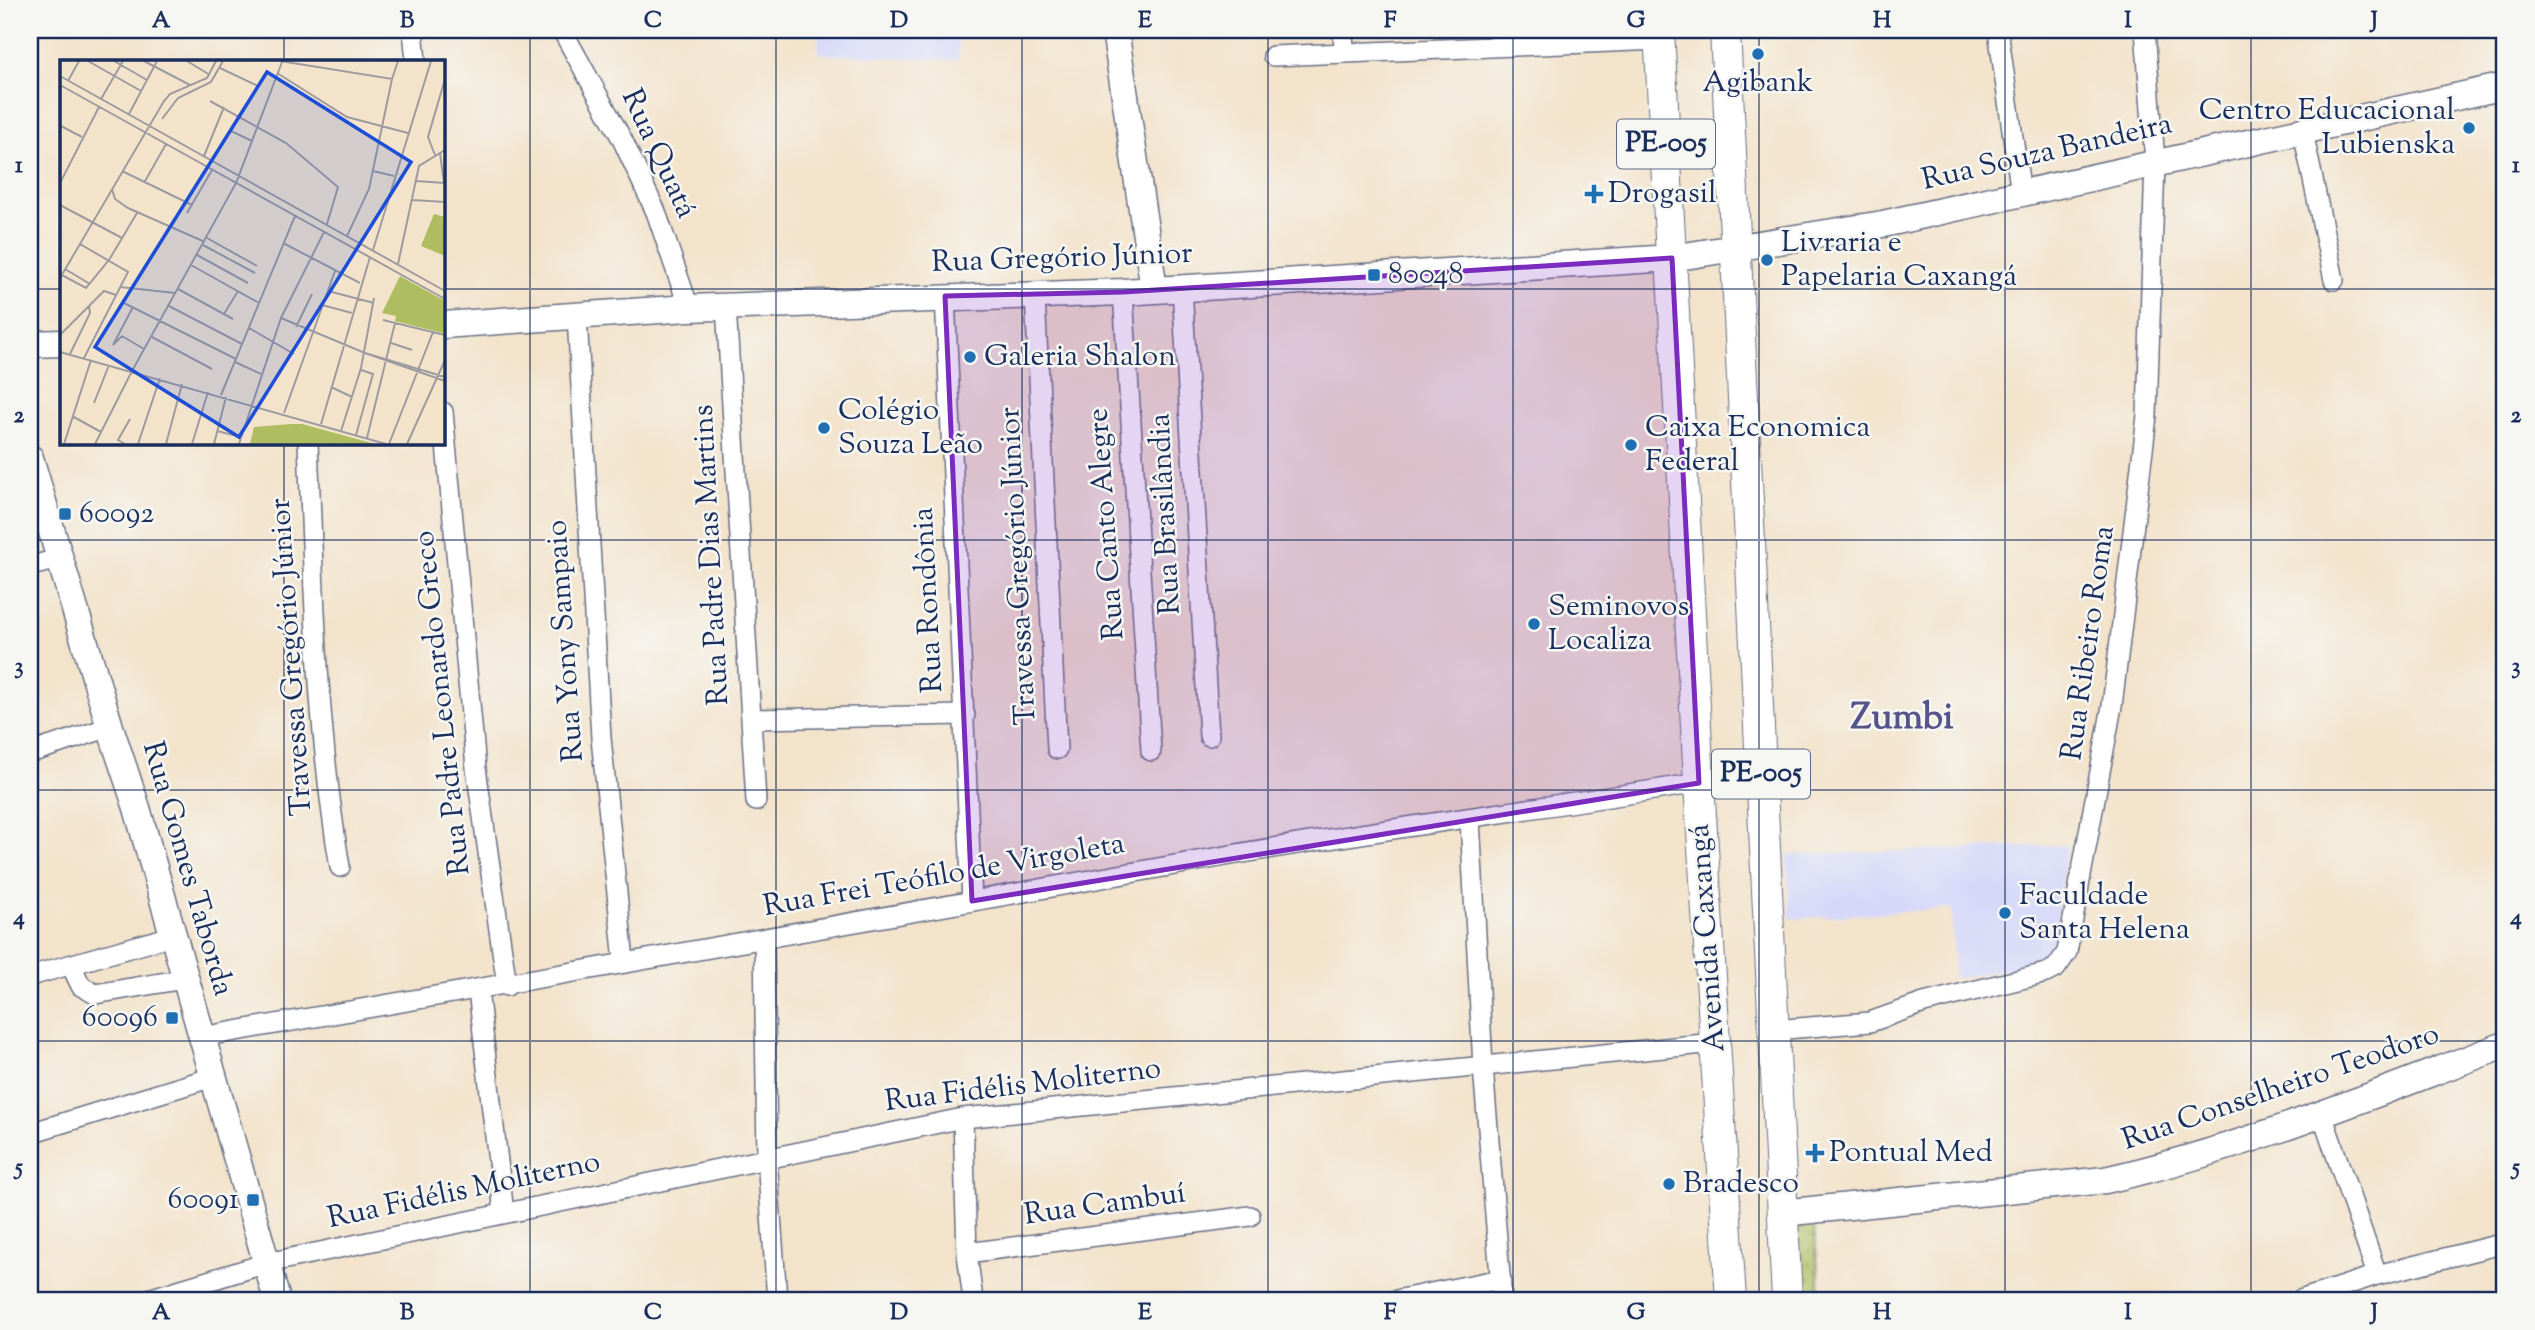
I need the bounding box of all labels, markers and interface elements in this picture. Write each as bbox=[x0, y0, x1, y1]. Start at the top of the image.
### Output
text: A bbox=[152, 5, 171, 38]
text: B bbox=[400, 5, 415, 38]
text: C bbox=[644, 5, 662, 38]
text: D bbox=[890, 5, 908, 38]
text: E bbox=[1138, 5, 1152, 38]
text: F bbox=[1384, 5, 1397, 38]
text: G bbox=[1627, 5, 1646, 38]
text: H bbox=[1873, 5, 1892, 38]
text: I bbox=[2124, 5, 2132, 38]
text: J bbox=[2369, 5, 2378, 38]
marker: Agibank bbox=[1750, 46, 1766, 62]
inset map bbox=[60, 60, 444, 444]
place label: Agibank bbox=[1703, 62, 1813, 105]
street label: Rua Quatá bbox=[609, 82, 707, 226]
place label: Centro Educacional Lubienska bbox=[2199, 90, 2455, 167]
street label: Rua Souza Bandeira bbox=[1918, 103, 2176, 203]
road number: PE-005 bbox=[1617, 120, 1715, 168]
marker: Centro Educacional Lubienska bbox=[2461, 120, 2477, 136]
text: 1 bbox=[15, 150, 23, 183]
text: 1 bbox=[2512, 150, 2520, 183]
place label: Drogasil bbox=[1608, 173, 1717, 216]
marker: Drogasil bbox=[1586, 186, 1602, 202]
place label: Livraria e Papelaria Caxangá bbox=[1781, 222, 2017, 299]
street label: Rua Gregório Júnior bbox=[931, 233, 1193, 285]
marker: Livraria e Papelaria Caxangá bbox=[1759, 252, 1775, 268]
place label: 80048 bbox=[1388, 254, 1463, 297]
marker: 80048 bbox=[1366, 267, 1382, 283]
place label: Galeria Shalon bbox=[984, 336, 1176, 379]
marker: Galeria Shalon bbox=[962, 349, 978, 365]
place label: Colégio Souza Leão bbox=[838, 390, 983, 467]
text: 2 bbox=[14, 400, 25, 433]
text: 2 bbox=[2511, 400, 2522, 433]
street label: Rua Padre Dias Martins bbox=[683, 403, 741, 707]
street label: Travessa Gregório Júnior bbox=[989, 406, 1049, 726]
street label: Rua Canto Alegre bbox=[1077, 407, 1137, 641]
place label: Caixa Economica Federal bbox=[1645, 407, 1870, 484]
street label: Rua Brasilândia bbox=[1139, 412, 1193, 616]
marker: Colégio Souza Leão bbox=[816, 420, 832, 436]
marker: Caixa Economica Federal bbox=[1623, 437, 1639, 453]
place label: 60092 bbox=[79, 493, 154, 536]
street label: Travessa Gregório Júnior bbox=[259, 497, 325, 817]
marker: 60092 bbox=[57, 506, 73, 522]
street label: Rua Rondônia bbox=[903, 506, 955, 694]
street label: Rua Yony Sampaio bbox=[536, 518, 596, 764]
street label: Rua Ribeiro Roma bbox=[2051, 523, 2127, 763]
street label: Rua Padre Leonardo Greco bbox=[404, 528, 482, 878]
place label: Seminovos Localiza bbox=[1548, 586, 1689, 663]
marker: Seminovos Localiza bbox=[1526, 616, 1542, 632]
text: 3 bbox=[14, 651, 24, 684]
text: 3 bbox=[2511, 651, 2521, 684]
district label: Zumbi bbox=[1850, 692, 1954, 746]
street label: Rua Gomes Taborda bbox=[130, 737, 244, 1001]
road number: PE-005 bbox=[1712, 750, 1810, 798]
street label: Avenida Caxangá bbox=[1679, 822, 1737, 1054]
street label: Rua Frei Teófilo de Virgoleta bbox=[760, 823, 1128, 929]
place label: Faculdade Santa Helena bbox=[2019, 875, 2190, 952]
text: 4 bbox=[12, 902, 25, 935]
text: 4 bbox=[2509, 902, 2522, 935]
marker: Faculdade Santa Helena bbox=[1997, 905, 2013, 921]
place label: 60096 bbox=[82, 997, 158, 1040]
marker: 60096 bbox=[164, 1010, 180, 1026]
street label: Rua Conselheiro Teodoro bbox=[2117, 1013, 2445, 1163]
street label: Rua Fidélis Moliterno bbox=[883, 1048, 1163, 1124]
place label: Pontual Med bbox=[1829, 1132, 1993, 1175]
street label: Rua Fidélis Moliterno bbox=[324, 1141, 604, 1241]
marker: Pontual Med bbox=[1807, 1145, 1823, 1161]
text: 5 bbox=[13, 1152, 23, 1185]
text: 5 bbox=[2510, 1152, 2520, 1185]
place label: Bradesco bbox=[1683, 1163, 1799, 1206]
street label: Rua Cambuí bbox=[1022, 1172, 1188, 1238]
marker: Bradesco bbox=[1661, 1176, 1677, 1192]
place label: 60091 bbox=[168, 1179, 239, 1222]
marker: 60091 bbox=[245, 1192, 261, 1208]
text: A bbox=[152, 1297, 171, 1330]
text: B bbox=[400, 1297, 415, 1330]
text: C bbox=[644, 1297, 662, 1330]
text: D bbox=[890, 1297, 908, 1330]
text: E bbox=[1138, 1297, 1152, 1330]
text: F bbox=[1384, 1297, 1397, 1330]
text: G bbox=[1627, 1297, 1646, 1330]
text: H bbox=[1873, 1297, 1892, 1330]
text: I bbox=[2124, 1297, 2132, 1330]
text: J bbox=[2369, 1297, 2378, 1330]

